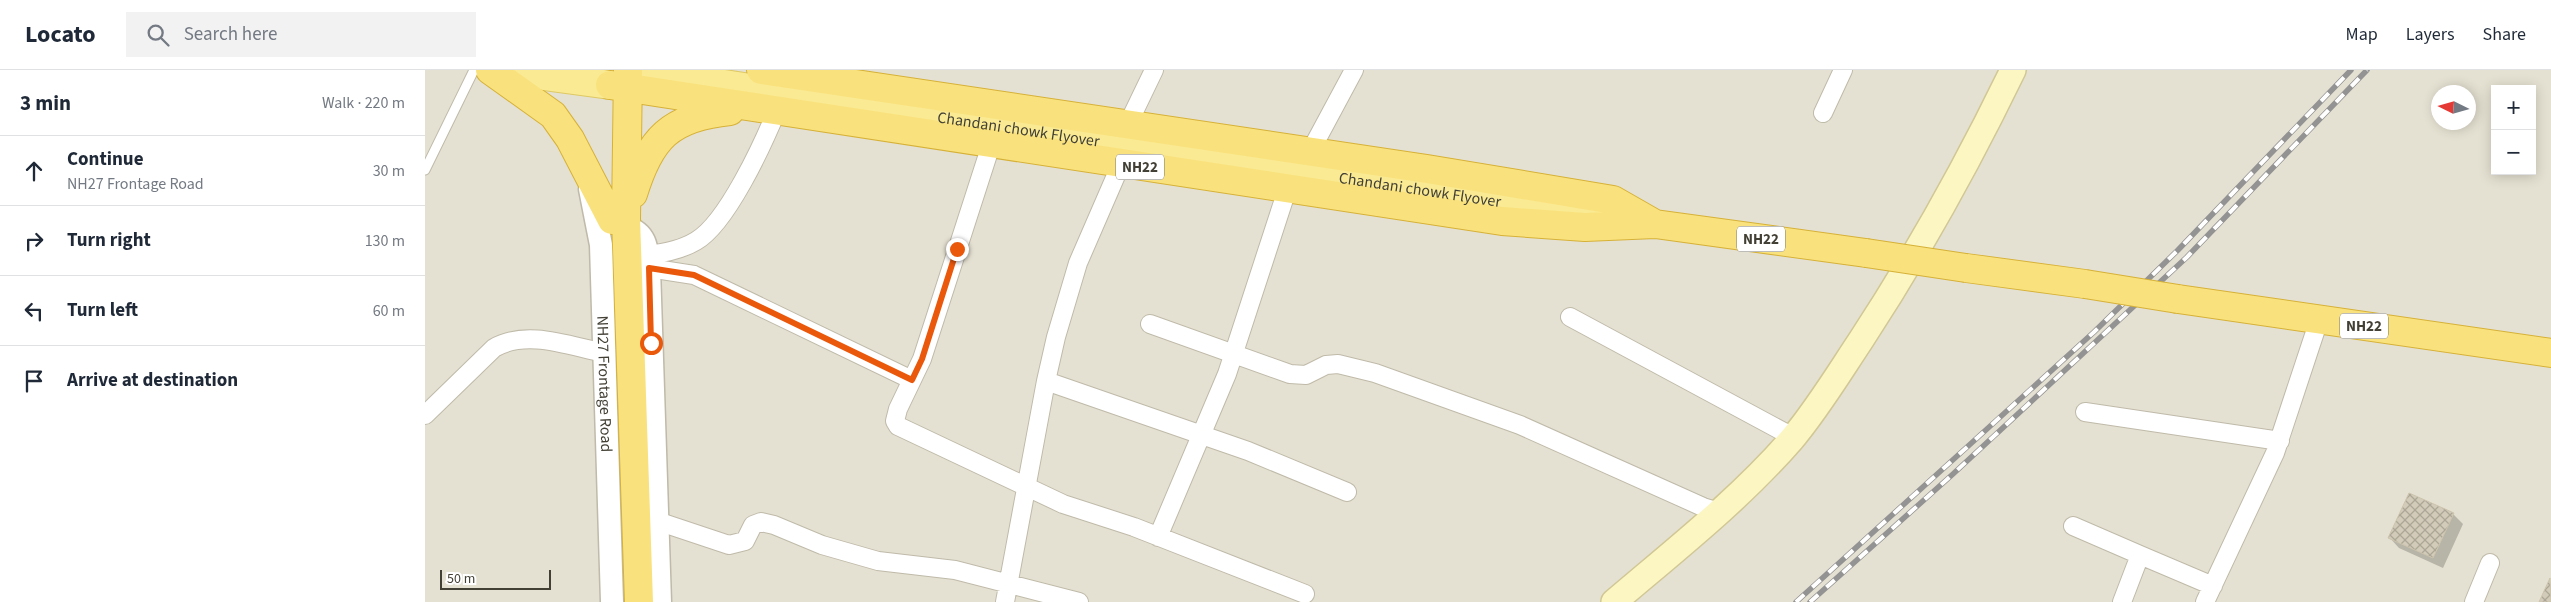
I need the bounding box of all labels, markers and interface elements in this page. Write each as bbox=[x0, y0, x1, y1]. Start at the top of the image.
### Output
search box bbox=[126, 12, 476, 57]
text: Locato bbox=[25, 17, 96, 52]
icon: search bbox=[144, 21, 172, 49]
text: Search here bbox=[184, 21, 277, 48]
text: Map bbox=[2346, 22, 2378, 47]
text: Layers bbox=[2406, 22, 2455, 47]
text: Share bbox=[2483, 22, 2526, 47]
north arrow bbox=[2431, 85, 2476, 130]
map controls bbox=[2491, 85, 2536, 175]
button: + bbox=[2491, 85, 2536, 130]
text: 3 min bbox=[20, 88, 71, 118]
text: Walk · 220 m bbox=[322, 92, 405, 114]
street label: Chandani chowk Flyover bbox=[936, 106, 1102, 153]
button: − bbox=[2491, 130, 2536, 175]
text: Continue bbox=[67, 146, 144, 173]
road number: NH22 bbox=[1116, 154, 1164, 180]
icon: ahead bbox=[20, 157, 48, 185]
text: 30 m bbox=[373, 160, 405, 182]
street label: Chandani chowk Flyover bbox=[1337, 167, 1503, 213]
text: NH27 Frontage Road bbox=[67, 173, 204, 195]
road number: NH22 bbox=[1737, 226, 1785, 252]
icon: right bbox=[20, 227, 48, 255]
text: Turn right bbox=[67, 227, 151, 254]
text: 130 m bbox=[365, 230, 405, 252]
route end bbox=[946, 238, 969, 261]
icon: left bbox=[20, 297, 48, 325]
text: Turn left bbox=[67, 297, 138, 324]
text: 60 m bbox=[373, 300, 405, 322]
road number: NH22 bbox=[2340, 314, 2388, 338]
street label: NH27 Frontage Road bbox=[591, 315, 617, 453]
route start bbox=[640, 332, 663, 355]
icon: arrive bbox=[20, 367, 48, 395]
text: Arrive at destination bbox=[67, 367, 238, 394]
scale bar bbox=[440, 567, 551, 590]
text: 50 m bbox=[447, 569, 475, 589]

